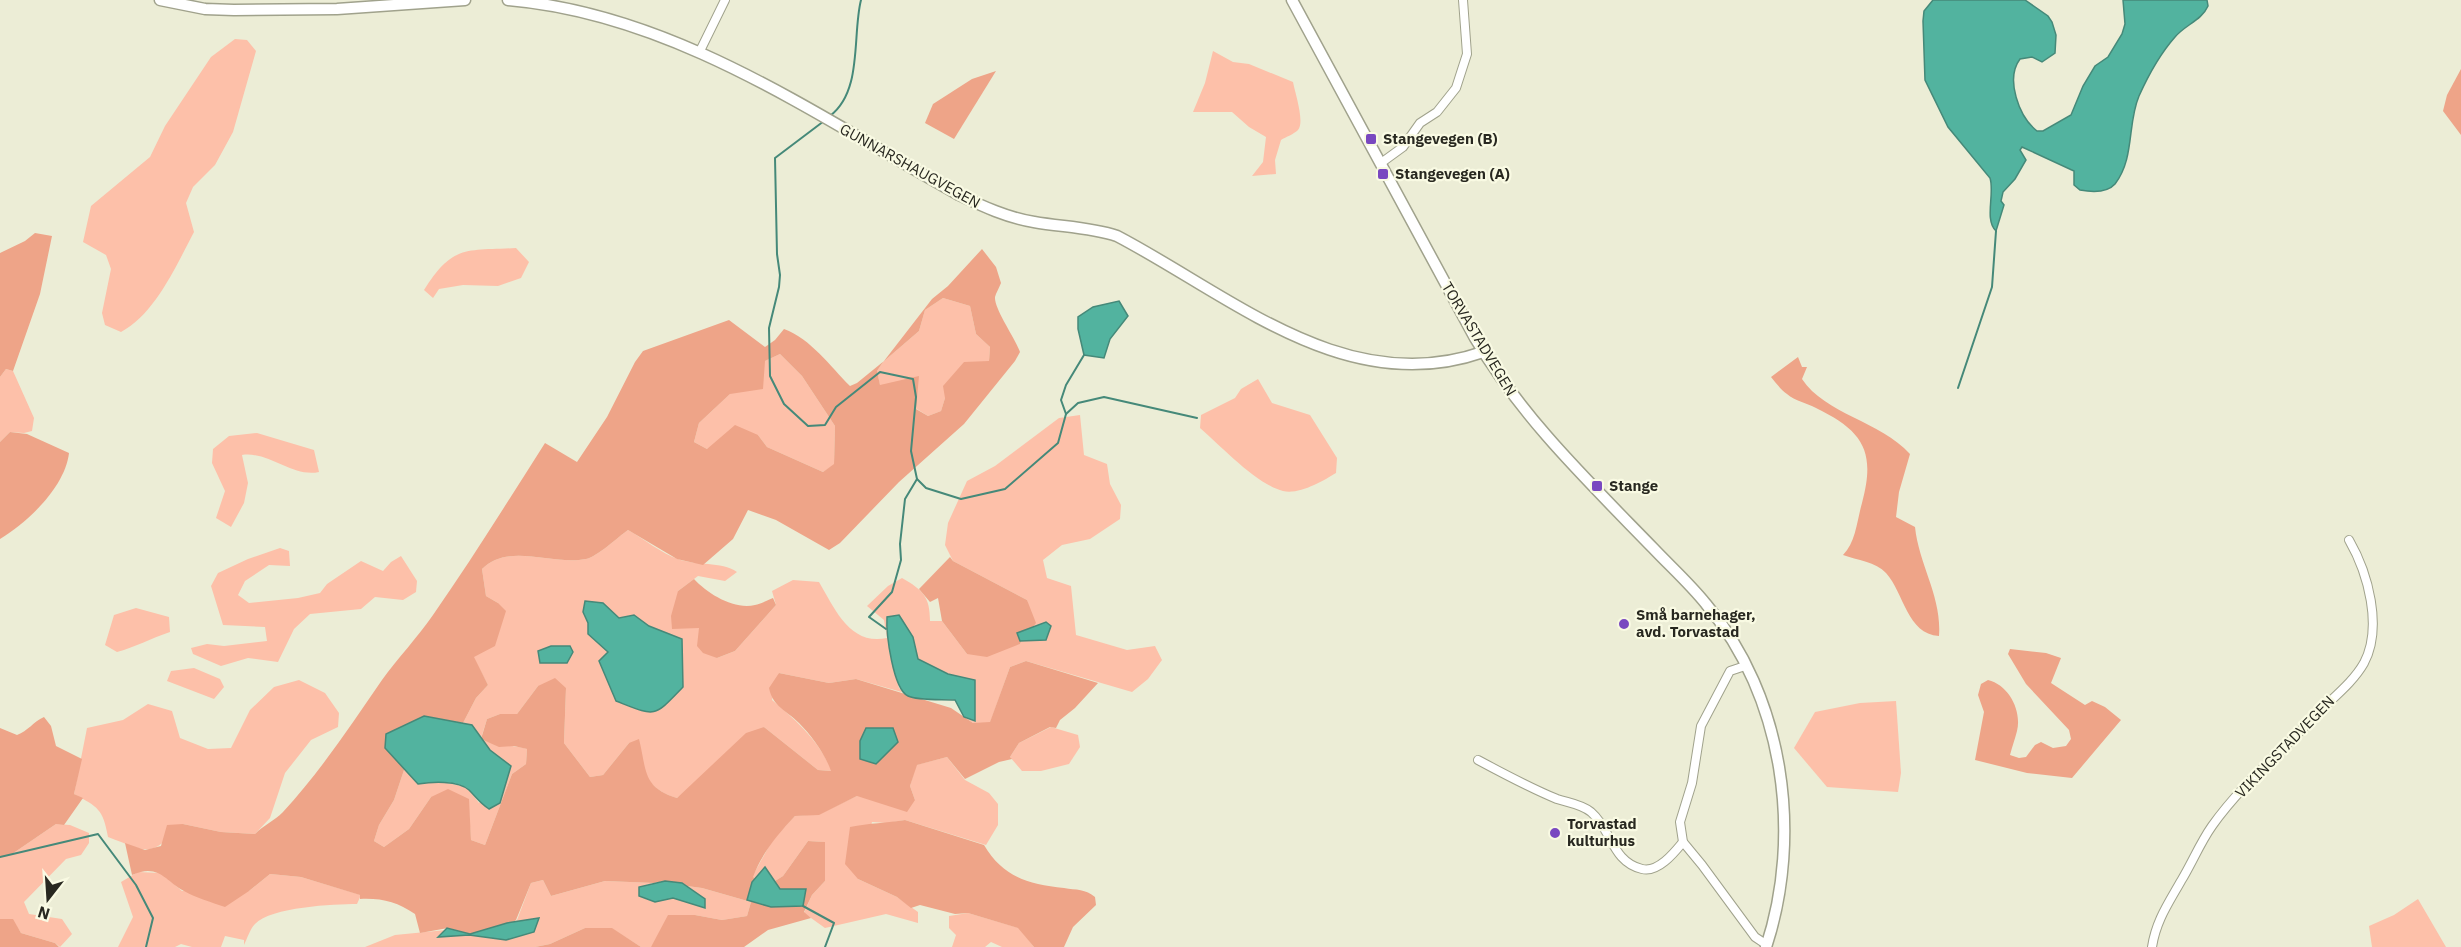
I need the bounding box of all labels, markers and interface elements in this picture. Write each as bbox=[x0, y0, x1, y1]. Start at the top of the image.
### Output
street label: GUNNARSHAUGVEGEN bbox=[837, 119, 984, 212]
place label: Stangevegen (B) bbox=[1383, 129, 1498, 148]
marker: Stangevegen (B) bbox=[1364, 132, 1378, 146]
place label: Stangevegen (A) bbox=[1395, 164, 1510, 183]
marker: Stangevegen (A) bbox=[1376, 167, 1390, 181]
street label: TORVASTADVEGEN bbox=[1438, 278, 1521, 399]
place label: Stange bbox=[1609, 476, 1658, 495]
marker: Stange bbox=[1590, 479, 1604, 493]
place label: Små barnehager, avd. Torvastad bbox=[1636, 605, 1756, 641]
marker: Små barnehager, avd. Torvastad bbox=[1617, 617, 1631, 631]
street label: VIKINGSTADVEGEN bbox=[2231, 692, 2338, 802]
place label: Torvastad kulturhus bbox=[1567, 814, 1637, 850]
marker: Torvastad kulturhus bbox=[1548, 826, 1562, 840]
north arrow bbox=[18, 869, 78, 929]
text: N bbox=[35, 902, 52, 925]

